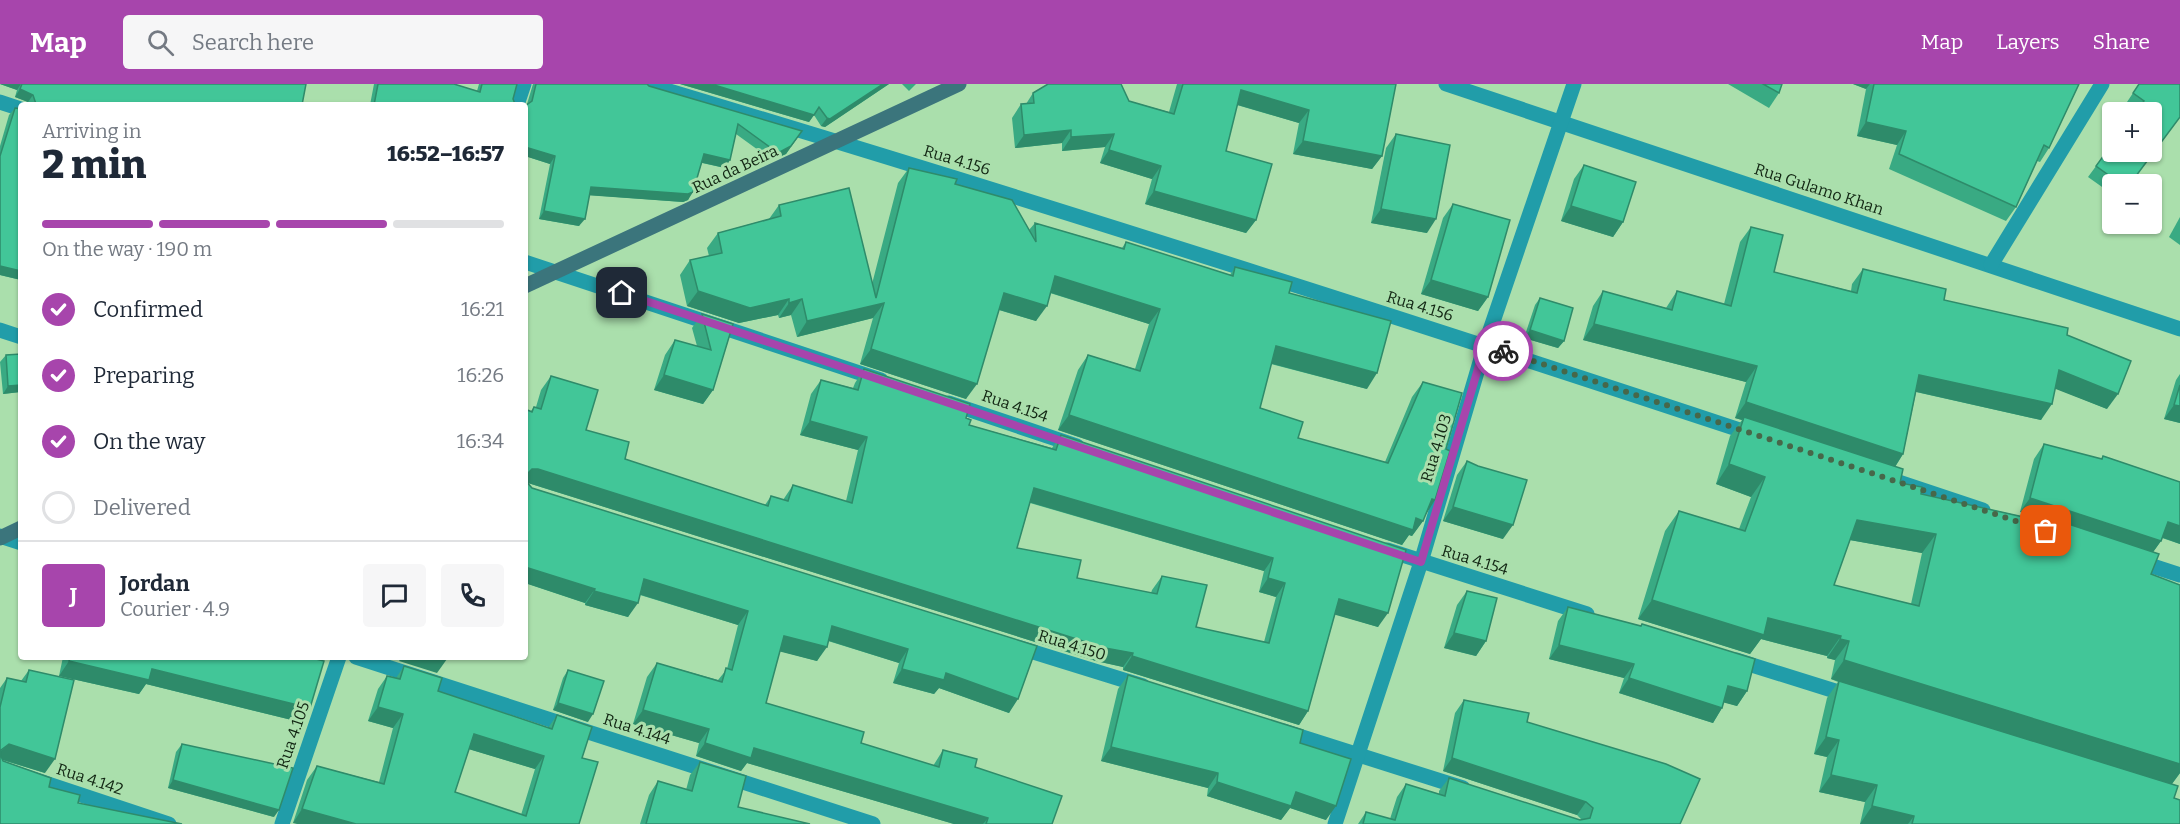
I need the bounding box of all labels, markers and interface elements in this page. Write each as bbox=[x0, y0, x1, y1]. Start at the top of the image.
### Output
search box bbox=[123, 15, 543, 69]
text: Map bbox=[30, 26, 87, 59]
icon: search bbox=[144, 26, 177, 59]
text: Search here bbox=[192, 29, 314, 56]
text: Map bbox=[1921, 29, 1963, 55]
text: Layers bbox=[1996, 29, 2060, 55]
text: Share bbox=[2093, 29, 2150, 55]
map controls bbox=[2102, 102, 2162, 234]
button: + bbox=[2102, 102, 2162, 162]
text: Arriving in bbox=[42, 119, 141, 143]
text: 16:52–16:57 bbox=[387, 140, 504, 167]
street label: Rua da Beira bbox=[689, 141, 781, 197]
street label: Rua 4.156 bbox=[921, 141, 993, 179]
text: 2 min bbox=[42, 142, 146, 188]
street label: Rua Gulamo Khan bbox=[1752, 159, 1886, 219]
button: − bbox=[2102, 174, 2162, 234]
text: On the way · 190 m bbox=[42, 237, 212, 261]
pin bbox=[596, 267, 647, 318]
icon: home bbox=[605, 276, 638, 309]
street label: Rua 4.156 bbox=[1384, 287, 1456, 325]
icon: check bbox=[42, 293, 75, 326]
text: Confirmed bbox=[93, 296, 203, 323]
text: 16:21 bbox=[461, 297, 504, 321]
courier bbox=[1473, 321, 1533, 381]
icon: bike bbox=[1487, 335, 1520, 368]
icon: check bbox=[42, 359, 75, 392]
text: Preparing bbox=[93, 362, 195, 389]
text: 16:26 bbox=[457, 363, 504, 387]
street label: Rua 4.154 bbox=[979, 386, 1051, 426]
street label: Rua 4.103 bbox=[1417, 412, 1455, 484]
icon: check bbox=[42, 425, 75, 458]
text: On the way bbox=[93, 428, 205, 455]
text: 16:34 bbox=[457, 429, 504, 453]
text: Delivered bbox=[93, 494, 191, 521]
pin bbox=[2020, 505, 2071, 556]
icon: bag bbox=[2029, 514, 2062, 547]
street label: Rua 4.154 bbox=[1439, 541, 1511, 579]
button: chat bbox=[363, 564, 426, 627]
button: phone bbox=[441, 564, 504, 627]
text: Jordan bbox=[120, 570, 190, 597]
text: J bbox=[70, 582, 77, 609]
text: Courier · 4.9 bbox=[120, 597, 230, 621]
street label: Rua 4.150 bbox=[1036, 626, 1108, 664]
street label: Rua 4.105 bbox=[273, 699, 313, 771]
street label: Rua 4.144 bbox=[601, 709, 674, 749]
street label: Rua 4.142 bbox=[54, 759, 126, 799]

